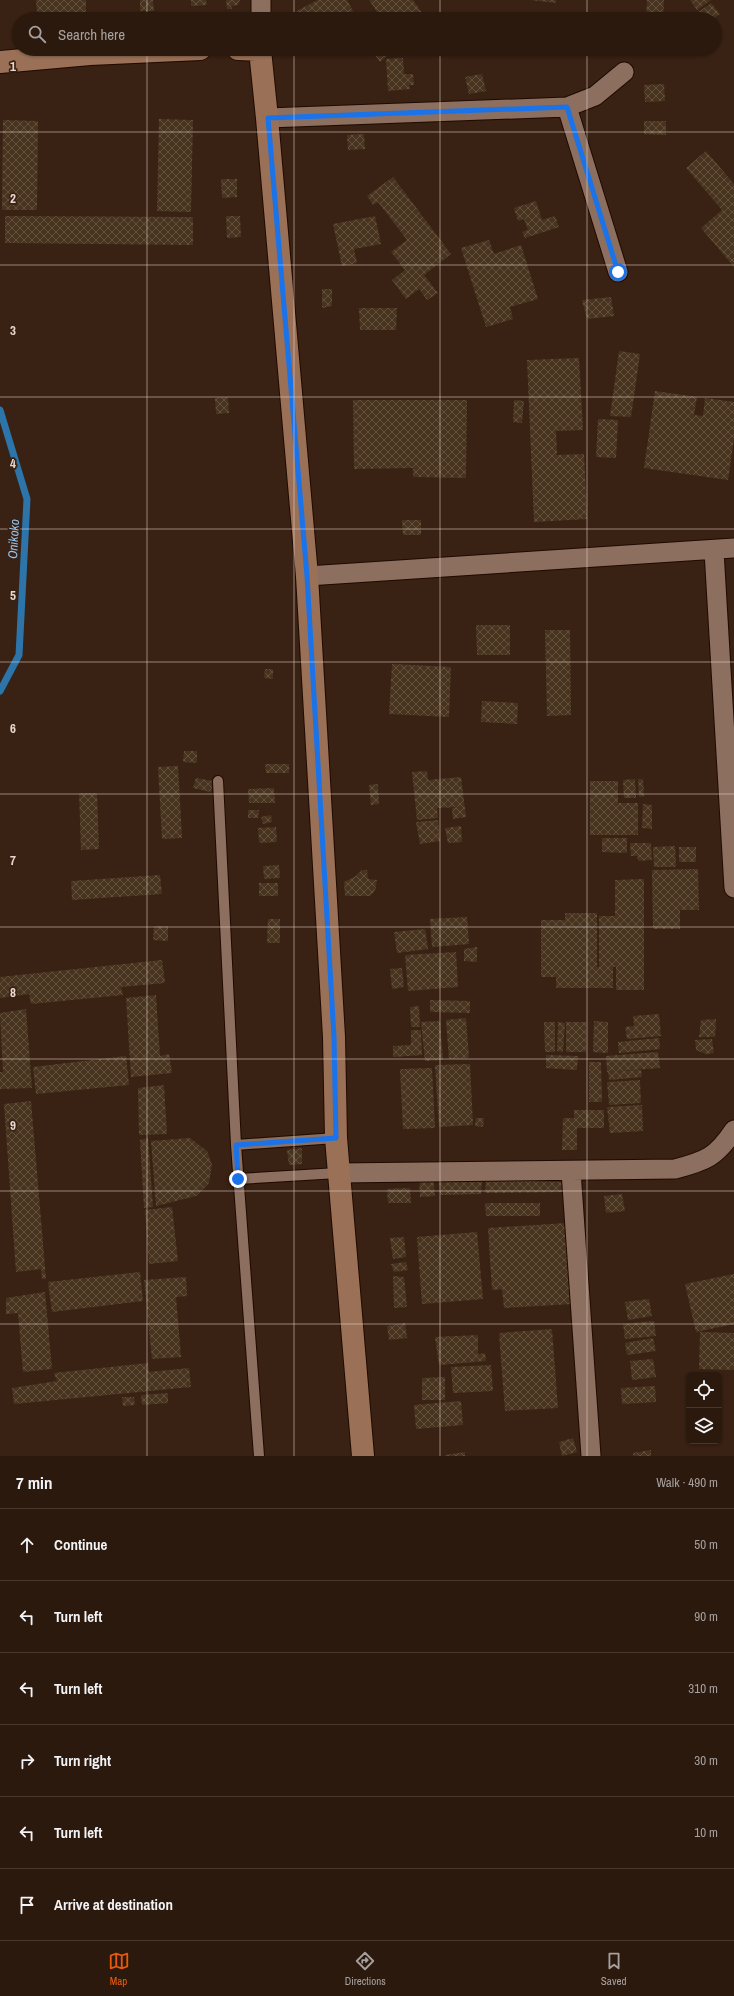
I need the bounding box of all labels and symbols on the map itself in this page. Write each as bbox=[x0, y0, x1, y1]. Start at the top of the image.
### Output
text: 1 bbox=[10, 58, 16, 75]
text: 2 bbox=[10, 190, 16, 207]
route start bbox=[609, 263, 627, 281]
text: 3 bbox=[10, 322, 16, 339]
text: 4 bbox=[10, 455, 16, 472]
water label: Onikoko bbox=[4, 519, 23, 559]
text: 5 bbox=[10, 587, 16, 604]
text: 6 bbox=[10, 720, 16, 737]
text: 7 bbox=[10, 852, 16, 869]
text: 8 bbox=[10, 984, 16, 1001]
text: 9 bbox=[10, 1117, 16, 1134]
route end bbox=[229, 1170, 247, 1188]

